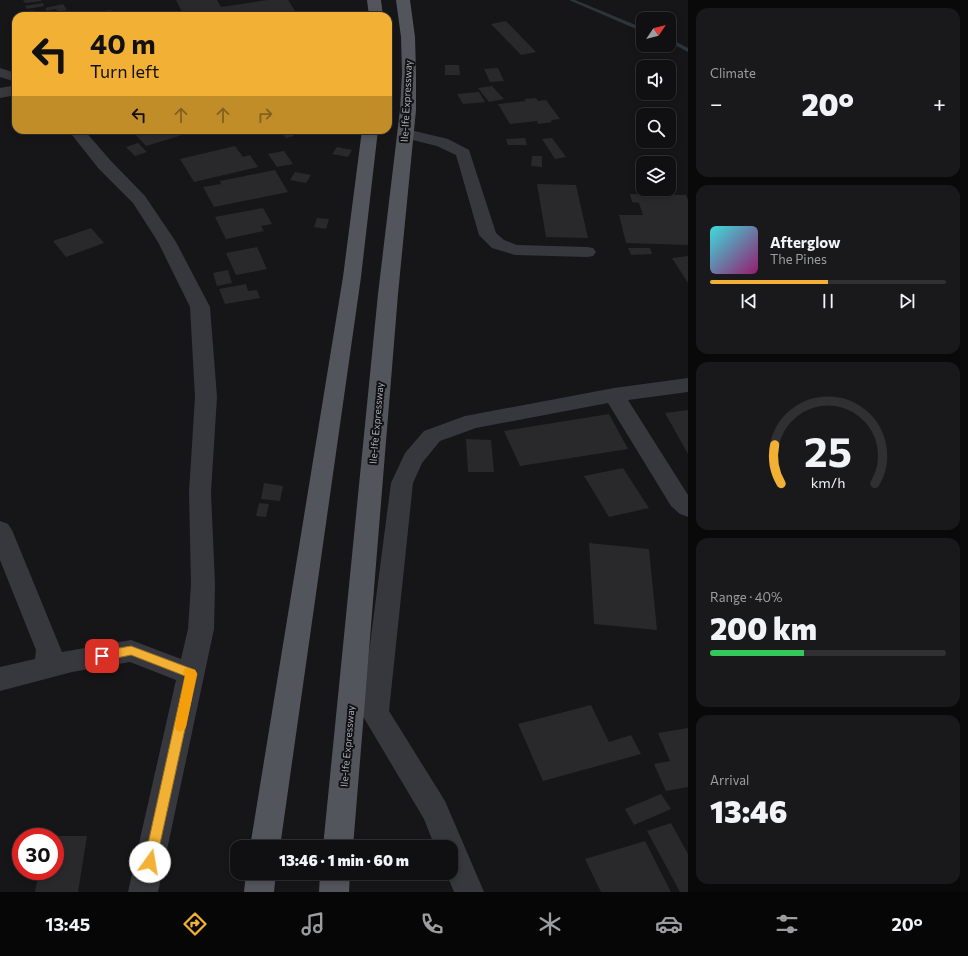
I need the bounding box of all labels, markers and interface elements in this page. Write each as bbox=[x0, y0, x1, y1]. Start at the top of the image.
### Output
north arrow bbox=[636, 12, 676, 52]
map controls bbox=[636, 12, 676, 196]
text: 40 m bbox=[90, 26, 156, 60]
icon: left bbox=[24, 28, 76, 80]
text: Turn left bbox=[90, 60, 159, 82]
street label: Ile-Ife Expressway bbox=[398, 60, 414, 142]
button: sound bbox=[636, 60, 676, 100]
text: Climate bbox=[710, 65, 756, 81]
text: 20° bbox=[801, 85, 854, 122]
text: − bbox=[710, 90, 723, 117]
text: + bbox=[933, 90, 946, 117]
icon: left bbox=[128, 104, 150, 126]
icon: ahead bbox=[170, 104, 192, 126]
icon: ahead bbox=[212, 104, 234, 126]
icon: right bbox=[254, 104, 276, 126]
button: search bbox=[636, 108, 676, 148]
button: layers bbox=[636, 156, 676, 196]
text: Afterglow bbox=[770, 233, 840, 251]
text: The Pines bbox=[770, 251, 827, 267]
icon: previous bbox=[738, 290, 760, 312]
icon: pause bbox=[817, 290, 839, 312]
icon: next bbox=[896, 290, 918, 312]
street label: Ile-Ife Expressway bbox=[366, 382, 386, 464]
text: 25 bbox=[804, 425, 852, 476]
text: km/h bbox=[811, 473, 845, 491]
text: Range · 40% bbox=[710, 589, 782, 605]
text: 200 km bbox=[710, 609, 817, 646]
pin bbox=[85, 639, 119, 673]
icon: arrive bbox=[91, 645, 113, 667]
street label: Ile-Ife Expressway bbox=[337, 705, 357, 787]
text: Arrival bbox=[710, 772, 749, 788]
text: 13:46 bbox=[710, 792, 787, 829]
speed limit sign: 30 bbox=[12, 828, 64, 880]
position arrow bbox=[129, 841, 171, 883]
text: 13:46 · 1 min · 60 m bbox=[279, 851, 409, 869]
icon: directions bbox=[181, 910, 209, 938]
icon: music bbox=[299, 910, 327, 938]
icon: phone bbox=[418, 910, 446, 938]
icon: climate bbox=[536, 910, 564, 938]
icon: car bbox=[655, 910, 683, 938]
icon: filters bbox=[773, 910, 801, 938]
text: 13:45 bbox=[45, 913, 90, 935]
text: 20° bbox=[892, 913, 923, 935]

